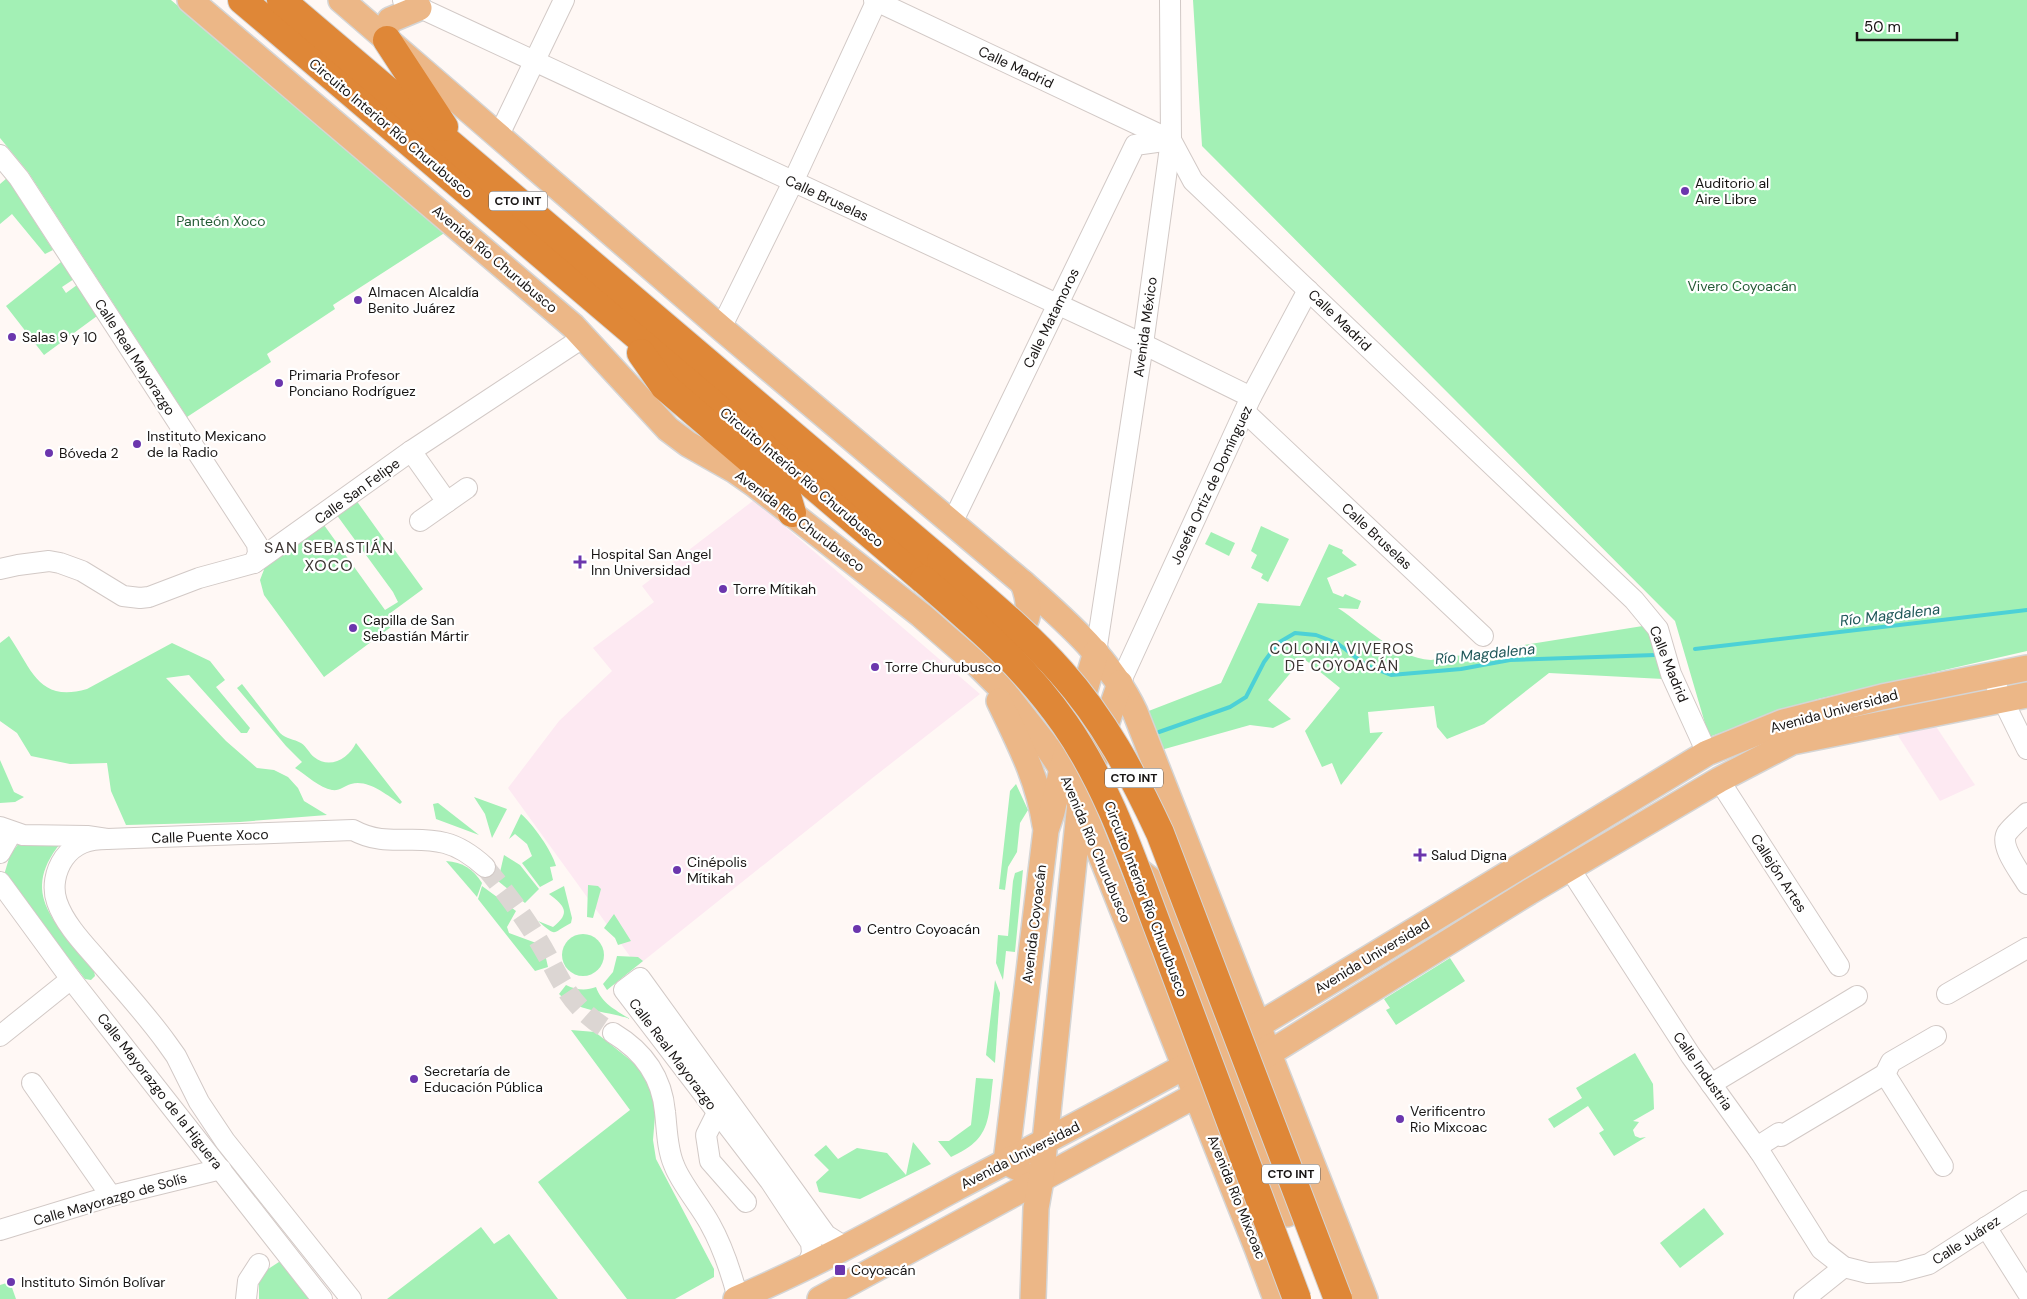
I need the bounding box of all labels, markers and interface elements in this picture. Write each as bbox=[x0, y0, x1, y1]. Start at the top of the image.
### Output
scale bar bbox=[1857, 10, 1957, 42]
text: 50 m bbox=[1864, 17, 1901, 37]
street label: Calle Madrid bbox=[975, 42, 1057, 92]
street label: Circuito Interior Río Churubusco bbox=[305, 54, 477, 202]
street label: Calle Bruselas bbox=[782, 171, 872, 225]
place label: Auditorio al Aire Libre bbox=[1695, 174, 1769, 208]
marker: Auditorio al Aire Libre bbox=[1679, 185, 1691, 197]
road number: CTO INT bbox=[489, 192, 547, 210]
street label: Avenida Río Churubusco bbox=[429, 201, 561, 317]
park label: Panteón Xoco bbox=[176, 212, 266, 230]
street label: Calle Matamoros bbox=[1019, 265, 1083, 371]
street label: Avenida México bbox=[1129, 276, 1161, 378]
park label: Vivero Coyoacán bbox=[1687, 277, 1797, 295]
place label: Almacen Alcaldía Benito Juárez bbox=[368, 283, 479, 317]
street label: Calle Madrid bbox=[1305, 285, 1375, 355]
marker: Almacen Alcaldía Benito Juárez bbox=[352, 294, 364, 306]
street label: Calle Real Mayorazgo bbox=[91, 295, 179, 419]
place label: Salas 9 y 10 bbox=[22, 328, 97, 346]
marker: Salas 9 y 10 bbox=[6, 331, 18, 343]
place label: Primaria Profesor Ponciano Rodríguez bbox=[289, 366, 416, 400]
marker: Primaria Profesor Ponciano Rodríguez bbox=[273, 377, 285, 389]
street label: Circuito Interior Río Churubusco bbox=[716, 403, 888, 551]
street label: Josefa Ortiz de Domínguez bbox=[1166, 403, 1256, 567]
place label: Instituto Mexicano de la Radio bbox=[147, 427, 266, 461]
marker: Instituto Mexicano de la Radio bbox=[131, 438, 143, 450]
place label: Bóveda 2 bbox=[59, 444, 119, 462]
marker: Bóveda 2 bbox=[43, 447, 55, 459]
street label: Calle San Felipe bbox=[311, 454, 403, 528]
street label: Avenida Río Churubusco bbox=[731, 466, 869, 576]
street label: Calle Bruselas bbox=[1338, 499, 1416, 573]
district label: SAN SEBASTIÁN XOCO bbox=[264, 537, 394, 576]
place label: Hospital San Angel Inn Universidad bbox=[591, 545, 711, 579]
marker: Hospital San Angel Inn Universidad bbox=[573, 555, 587, 569]
place label: Torre Mítikah bbox=[733, 580, 816, 598]
marker: Torre Mítikah bbox=[717, 583, 729, 595]
water label: Río Magdalena bbox=[1839, 599, 1941, 631]
place label: Capilla de San Sebastián Mártir bbox=[363, 611, 469, 645]
marker: Capilla de San Sebastián Mártir bbox=[347, 622, 359, 634]
street label: Calle Madrid bbox=[1645, 623, 1693, 705]
district label: COLONIA VIVEROS DE COYOACÁN bbox=[1269, 639, 1415, 676]
water label: Río Magdalena bbox=[1434, 639, 1536, 669]
place label: Torre Churubusco bbox=[885, 658, 1001, 676]
marker: Torre Churubusco bbox=[869, 661, 881, 673]
street label: Avenida Universidad bbox=[1768, 685, 1900, 737]
road number: CTO INT bbox=[1105, 768, 1163, 788]
street label: Avenida Río Churubusco bbox=[1057, 773, 1135, 925]
street label: Circuito Interior Río Churubusco bbox=[1100, 799, 1192, 999]
street label: Calle Puente Xoco bbox=[151, 825, 269, 847]
street label: Callejón Artes bbox=[1747, 830, 1811, 916]
place label: Salud Digna bbox=[1431, 846, 1507, 864]
marker: Salud Digna bbox=[1413, 848, 1427, 862]
place label: Cinépolis Mítikah bbox=[687, 853, 747, 887]
marker: Cinépolis Mítikah bbox=[671, 864, 683, 876]
street label: Avenida Coyoacán bbox=[1018, 864, 1050, 984]
street label: Avenida Universidad bbox=[1311, 914, 1433, 998]
place label: Centro Coyoacán bbox=[867, 920, 980, 938]
marker: Centro Coyoacán bbox=[851, 923, 863, 935]
street label: Calle Real Mayorazgo bbox=[625, 994, 721, 1114]
street label: Calle Mayorazgo de la Higuera bbox=[93, 1009, 227, 1173]
street label: Calle Industria bbox=[1669, 1028, 1737, 1114]
place label: Secretaría de Educación Pública bbox=[424, 1062, 543, 1096]
marker: Secretaría de Educación Pública bbox=[408, 1073, 420, 1085]
place label: Verificentro Rio Mixcoac bbox=[1410, 1102, 1487, 1136]
marker: Verificentro Rio Mixcoac bbox=[1394, 1113, 1406, 1125]
street label: Avenida Universidad bbox=[957, 1117, 1083, 1193]
street label: Avenida Río Mixcoac bbox=[1204, 1132, 1270, 1262]
road number: CTO INT bbox=[1262, 1164, 1320, 1184]
street label: Calle Mayorazgo de Solís bbox=[31, 1168, 189, 1230]
street label: Calle Juárez bbox=[1929, 1211, 2003, 1269]
place label: Coyoacán bbox=[851, 1261, 915, 1279]
marker: Coyoacán bbox=[833, 1263, 847, 1277]
place label: Instituto Simón Bolívar bbox=[21, 1273, 166, 1291]
marker: Instituto Simón Bolívar bbox=[5, 1276, 17, 1288]

